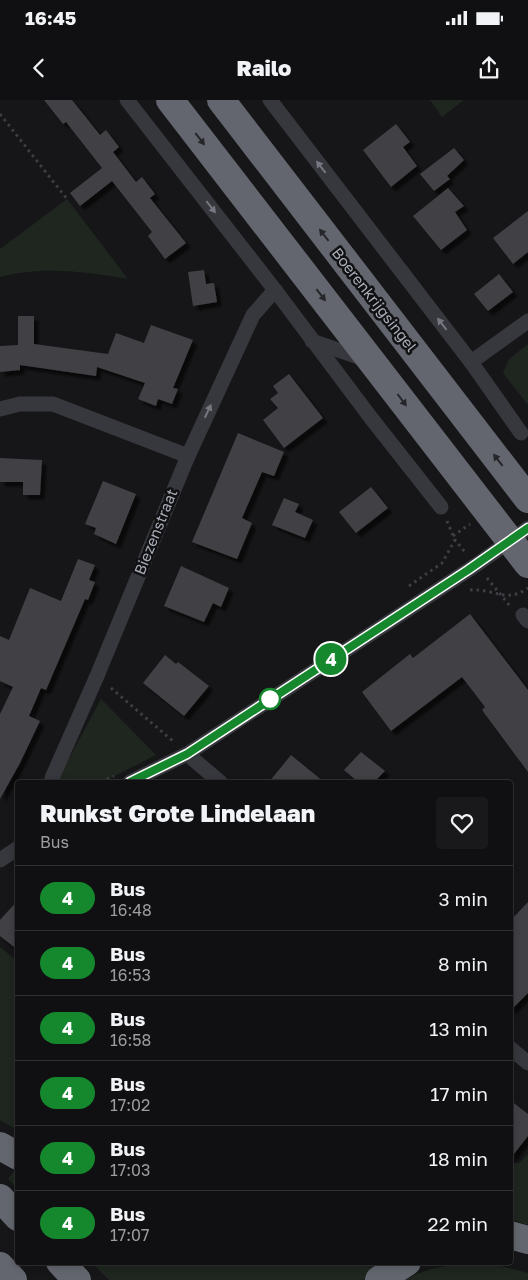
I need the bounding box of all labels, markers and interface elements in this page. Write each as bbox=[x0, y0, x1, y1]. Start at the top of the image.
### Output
text: 16:45 bbox=[25, 6, 76, 29]
icon: back bbox=[25, 54, 53, 82]
text: Railo bbox=[237, 54, 291, 81]
icon: share bbox=[475, 54, 503, 82]
one-way arrow bbox=[195, 132, 205, 146]
one-way arrow bbox=[316, 161, 327, 174]
one-way arrow bbox=[206, 200, 216, 214]
one-way arrow bbox=[319, 228, 330, 241]
street label: Boerenkrijgsingel bbox=[329, 244, 421, 355]
one-way arrow bbox=[315, 288, 326, 301]
one-way arrow bbox=[436, 318, 447, 331]
one-way arrow bbox=[397, 393, 407, 407]
one-way arrow bbox=[205, 404, 213, 418]
one-way arrow bbox=[493, 454, 504, 467]
street label: Biezenstraat bbox=[130, 486, 180, 577]
line badge: 4 bbox=[315, 643, 347, 675]
text: 4 bbox=[325, 648, 337, 670]
unlabelled marker bbox=[259, 688, 281, 710]
button: heart bbox=[436, 797, 488, 849]
text: Runkst Grote Lindelaan bbox=[40, 798, 315, 827]
text: Bus bbox=[40, 832, 69, 852]
text: Bus bbox=[110, 877, 145, 900]
text: 4 bbox=[62, 887, 73, 909]
text: 3 min bbox=[439, 887, 488, 910]
text: 16:48 bbox=[110, 900, 152, 920]
text: Bus bbox=[110, 942, 145, 965]
text: 4 bbox=[62, 952, 73, 974]
text: 8 min bbox=[438, 952, 488, 975]
text: 16:53 bbox=[110, 965, 151, 985]
text: Bus bbox=[110, 1007, 145, 1030]
text: 4 bbox=[62, 1017, 73, 1039]
text: 13 min bbox=[429, 1017, 488, 1040]
text: 16:58 bbox=[110, 1030, 151, 1050]
text: Bus bbox=[110, 1072, 145, 1095]
text: 4 bbox=[62, 1082, 73, 1104]
text: 17 min bbox=[430, 1082, 488, 1105]
text: 17:02 bbox=[110, 1095, 150, 1115]
text: Bus bbox=[110, 1137, 145, 1160]
text: 4 bbox=[62, 1147, 73, 1169]
text: 18 min bbox=[429, 1147, 488, 1170]
text: 17:03 bbox=[110, 1160, 150, 1180]
text: Bus bbox=[110, 1202, 145, 1225]
text: 4 bbox=[62, 1212, 73, 1234]
text: 22 min bbox=[428, 1212, 488, 1235]
text: 17:07 bbox=[110, 1225, 149, 1245]

